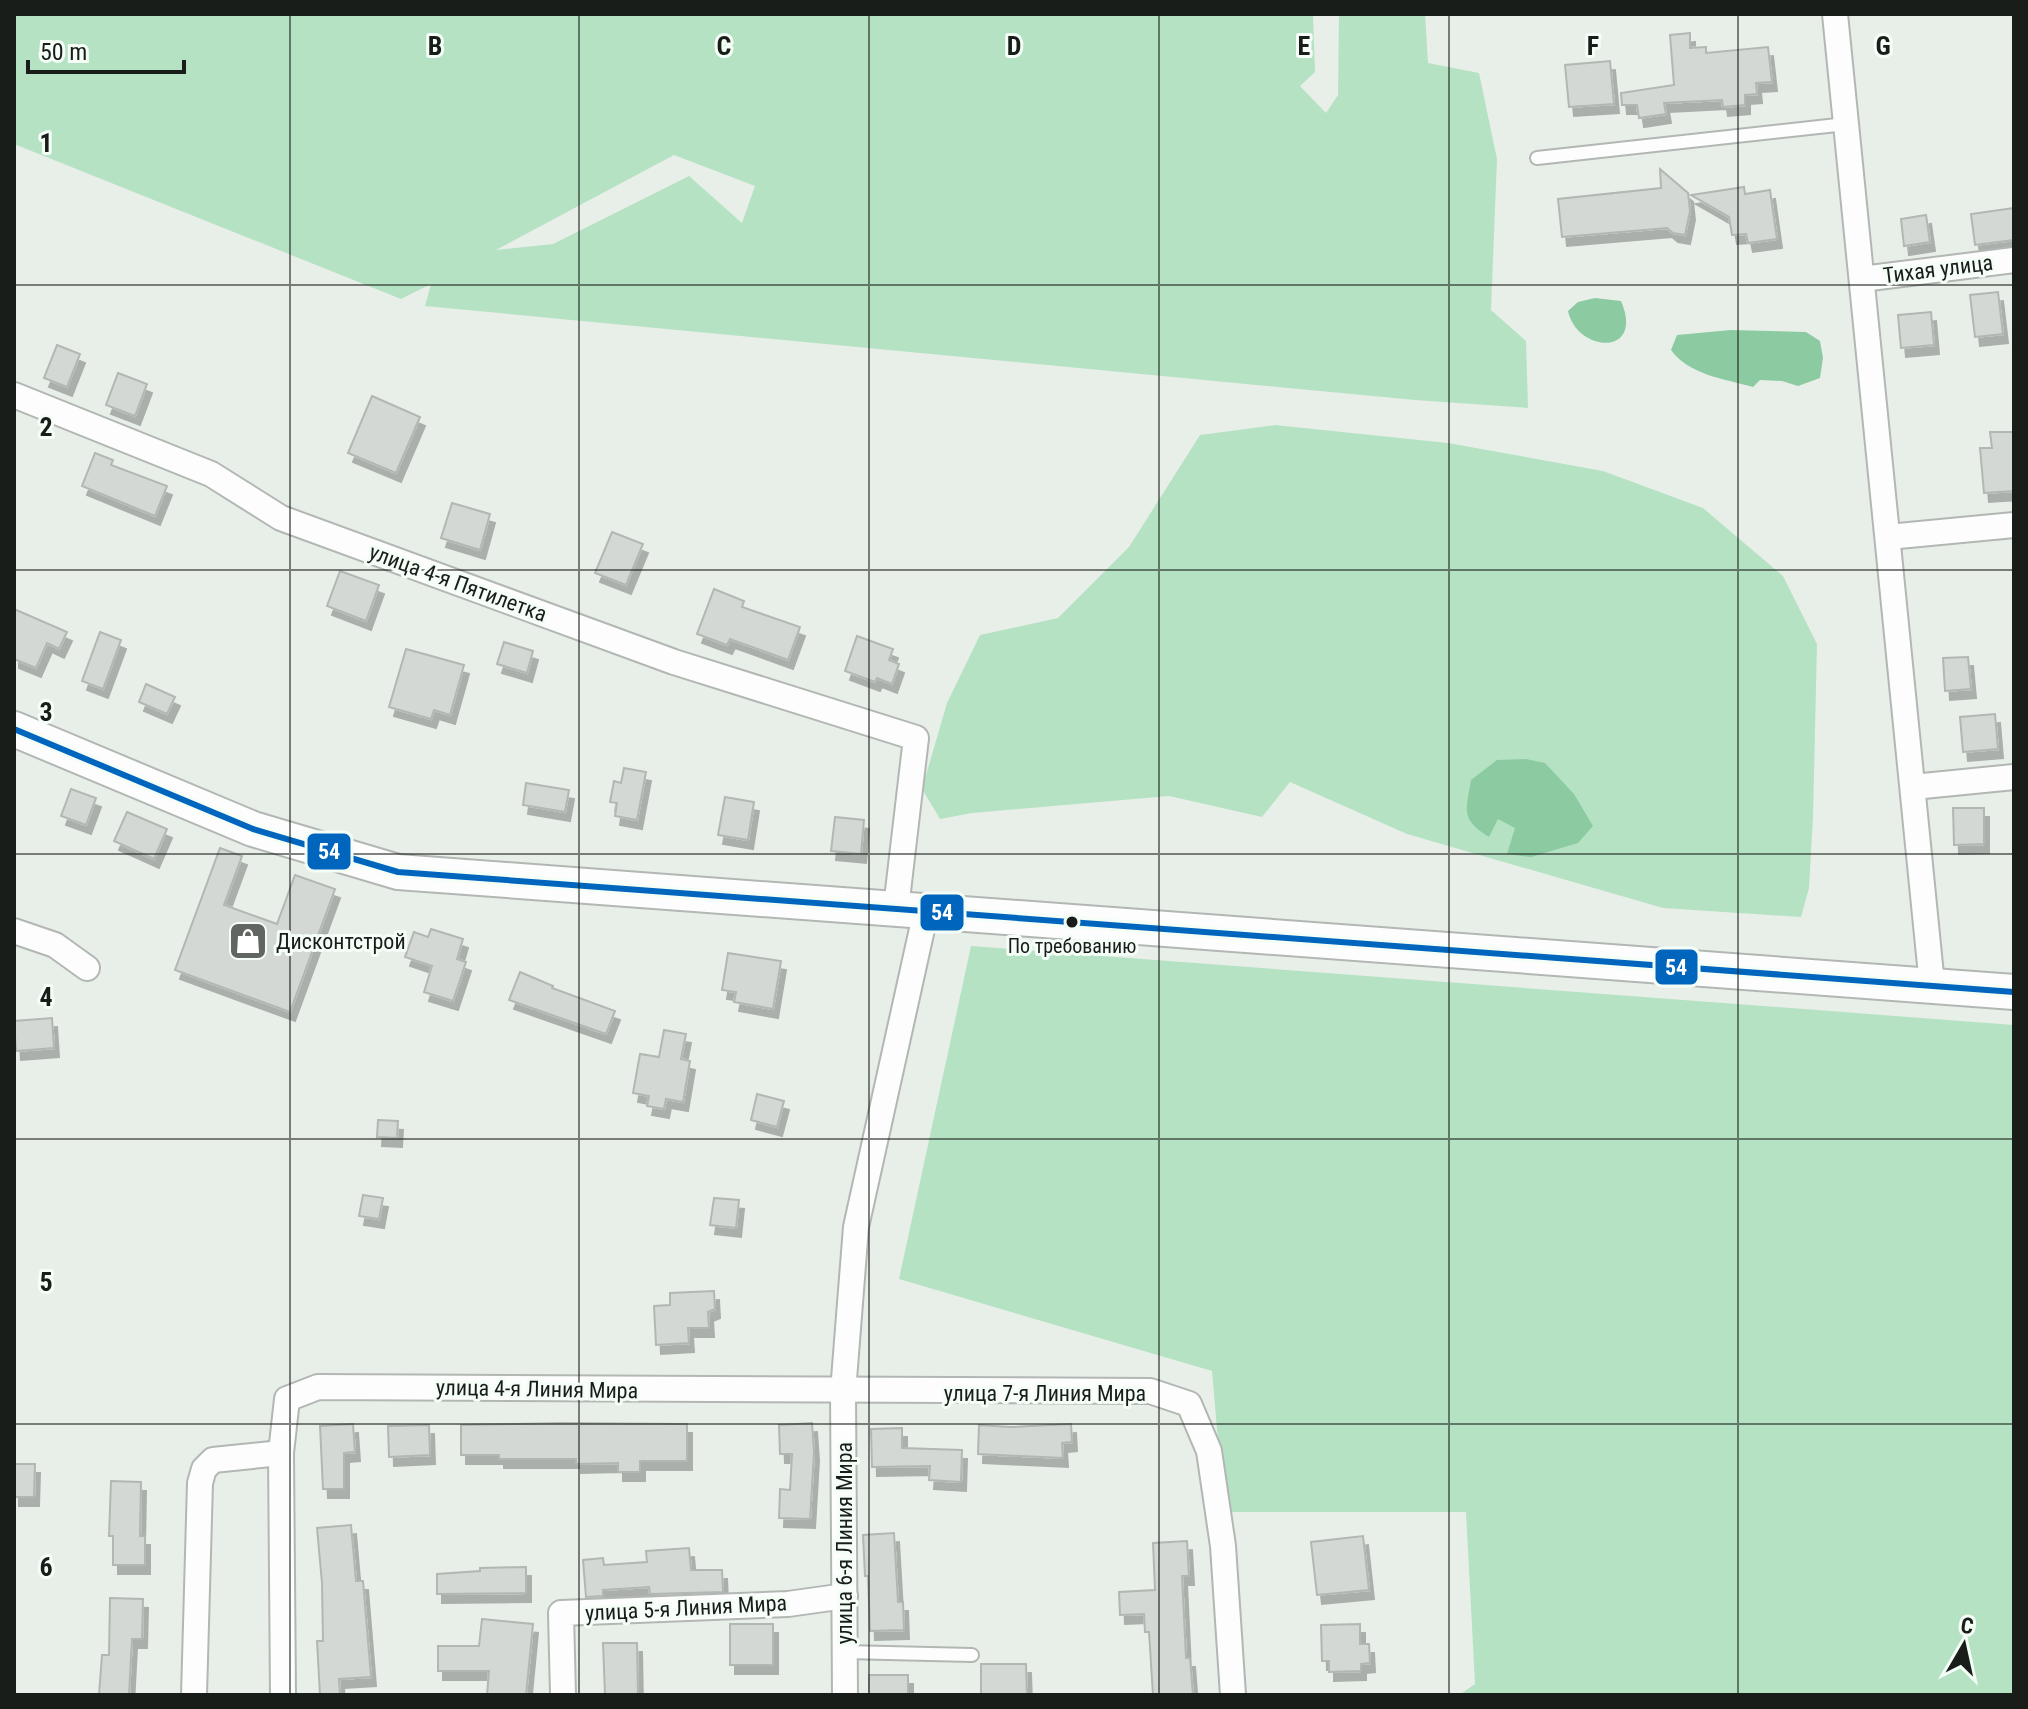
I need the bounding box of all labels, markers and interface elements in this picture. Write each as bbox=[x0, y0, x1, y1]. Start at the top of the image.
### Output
scale bar bbox=[28, 24, 184, 74]
text: B bbox=[428, 31, 442, 61]
text: C bbox=[717, 31, 732, 61]
text: D bbox=[1007, 31, 1021, 61]
text: E bbox=[1298, 31, 1311, 61]
text: F bbox=[1587, 31, 1599, 61]
text: G bbox=[1875, 31, 1891, 61]
text: 50 m bbox=[40, 38, 87, 66]
text: 1 bbox=[39, 128, 53, 158]
street label: Тихая улица bbox=[1882, 250, 1994, 288]
text: 2 bbox=[39, 412, 53, 442]
street label: улица 4-я Пятилетка bbox=[366, 539, 550, 627]
text: 3 bbox=[39, 697, 53, 727]
line badge: 54 bbox=[306, 832, 352, 871]
text: 54 bbox=[318, 839, 340, 864]
line badge: 54 bbox=[919, 893, 965, 932]
text: 54 bbox=[931, 900, 953, 925]
marker: По требованию bbox=[1064, 914, 1080, 930]
shop icon: Дисконтстрой bbox=[227, 920, 269, 962]
place label: Дисконтстрой bbox=[276, 929, 406, 954]
place label: По требованию bbox=[1008, 934, 1136, 958]
line badge: 54 bbox=[1654, 948, 1699, 986]
text: 54 bbox=[1665, 955, 1687, 980]
text: 4 bbox=[39, 982, 53, 1012]
text: 5 bbox=[39, 1267, 53, 1297]
street label: улица 4-я Линия Мира bbox=[436, 1375, 638, 1403]
street label: улица 7-я Линия Мира bbox=[944, 1381, 1146, 1406]
street label: улица 6-я Линия Мира bbox=[832, 1442, 857, 1644]
text: 6 bbox=[39, 1552, 53, 1582]
street label: улица 5-я Линия Мира bbox=[584, 1590, 788, 1626]
north arrow bbox=[1924, 1605, 2004, 1685]
text: С bbox=[1959, 1612, 1975, 1639]

